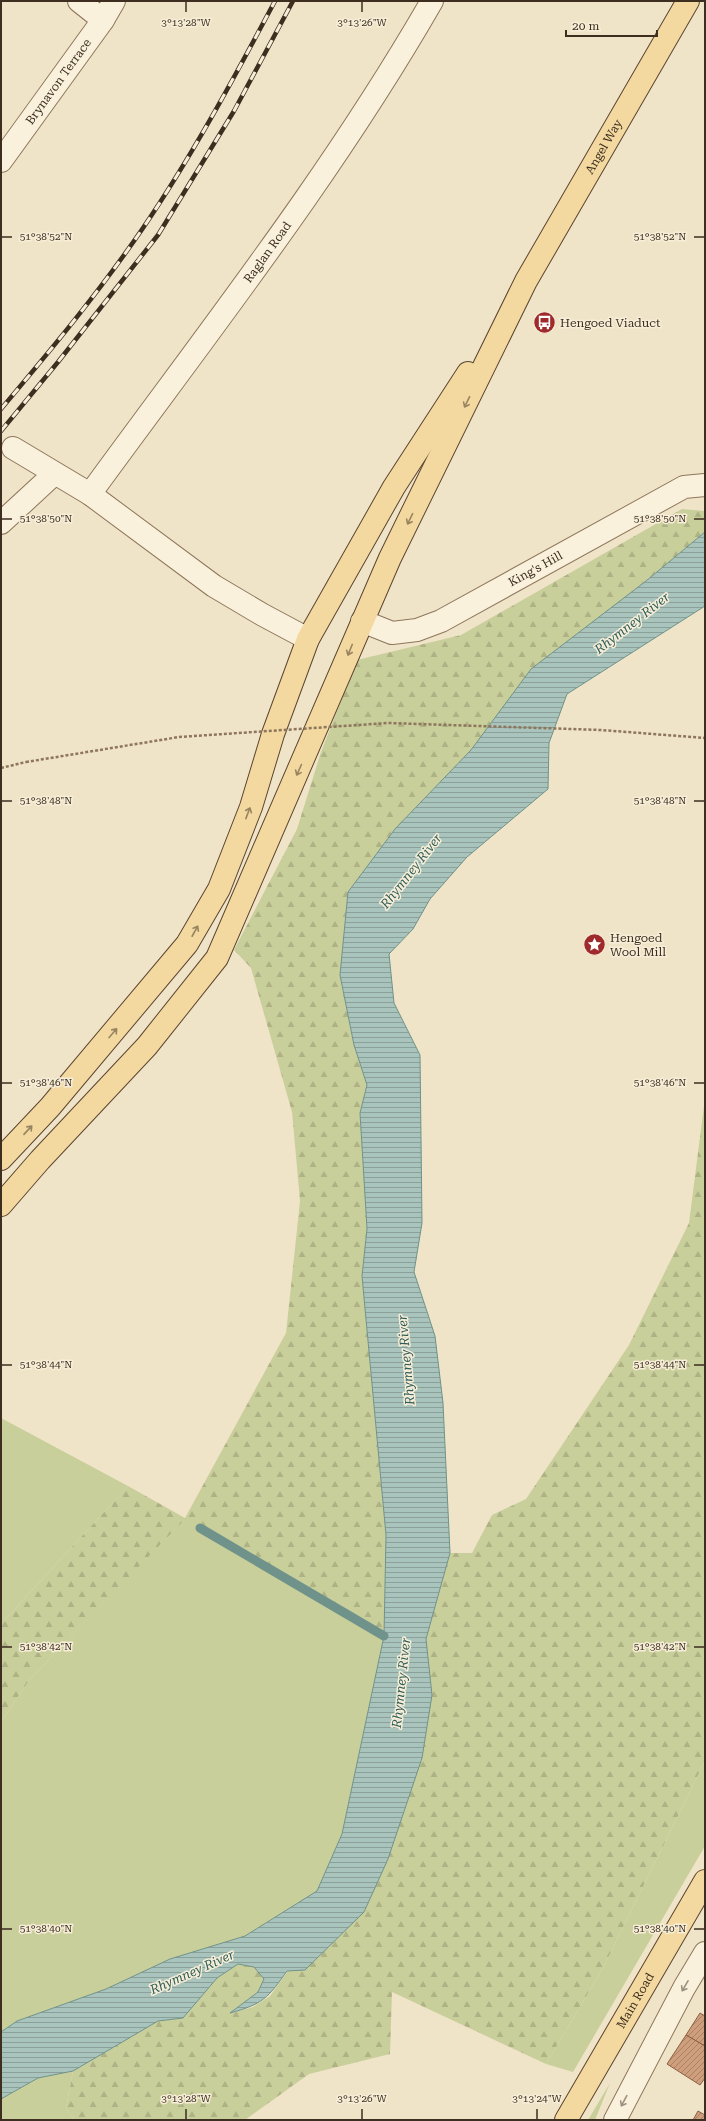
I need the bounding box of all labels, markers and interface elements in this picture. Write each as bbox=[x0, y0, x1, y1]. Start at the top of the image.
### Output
scale bar bbox=[566, 12, 657, 38]
text: 3°13'28"W bbox=[161, 17, 212, 28]
text: 3°13'26"W bbox=[337, 17, 388, 28]
text: 20 m bbox=[572, 19, 599, 33]
street label: Brynavon Terrace bbox=[23, 36, 94, 127]
street label: Angel Way bbox=[582, 116, 626, 176]
street label: Raglan Road bbox=[241, 219, 294, 286]
text: 51°38'52"N bbox=[20, 231, 72, 242]
text: 51°38'52"N bbox=[634, 231, 686, 242]
bus stop icon: Hengoed Viaduct bbox=[531, 310, 557, 336]
place label: Hengoed Viaduct bbox=[560, 316, 661, 330]
one-way arrow bbox=[463, 396, 470, 408]
text: 51°38'50"N bbox=[20, 513, 72, 524]
one-way arrow bbox=[405, 513, 413, 525]
text: 51°38'50"N bbox=[634, 513, 686, 524]
street label: King's Hill bbox=[506, 548, 565, 590]
water label: Rhymney River bbox=[591, 589, 673, 657]
one-way arrow bbox=[346, 644, 353, 656]
one-way arrow bbox=[295, 763, 302, 775]
text: 51°38'48"N bbox=[20, 795, 72, 806]
text: 51°38'48"N bbox=[634, 795, 686, 806]
one-way arrow bbox=[245, 808, 253, 820]
water label: Rhymney River bbox=[377, 830, 445, 912]
one-way arrow bbox=[191, 925, 199, 937]
place label: Hengoed Wool Mill bbox=[610, 931, 666, 959]
place icon: Hengoed Wool Mill bbox=[581, 932, 607, 958]
one-way arrow bbox=[109, 1027, 118, 1038]
text: 51°38'46"N bbox=[20, 1077, 72, 1088]
text: 51°38'46"N bbox=[634, 1077, 686, 1088]
one-way arrow bbox=[23, 1125, 32, 1135]
water label: Rhymney River bbox=[395, 1314, 418, 1407]
text: 51°38'44"N bbox=[20, 1359, 72, 1370]
text: 51°38'44"N bbox=[634, 1359, 686, 1370]
water label: Rhymney River bbox=[389, 1637, 413, 1730]
text: 51°38'42"N bbox=[20, 1641, 72, 1652]
text: 51°38'42"N bbox=[634, 1641, 686, 1652]
text: 51°38'40"N bbox=[20, 1923, 72, 1934]
text: 51°38'40"N bbox=[634, 1923, 686, 1934]
water label: Rhymney River bbox=[147, 1947, 237, 1998]
street label: Main Road bbox=[614, 1970, 657, 2031]
one-way arrow bbox=[680, 1980, 688, 1992]
text: 3°13'28"W bbox=[161, 2093, 212, 2104]
text: 3°13'26"W bbox=[337, 2093, 388, 2104]
text: 3°13'24"W bbox=[512, 2093, 563, 2104]
one-way arrow bbox=[619, 2095, 627, 2107]

